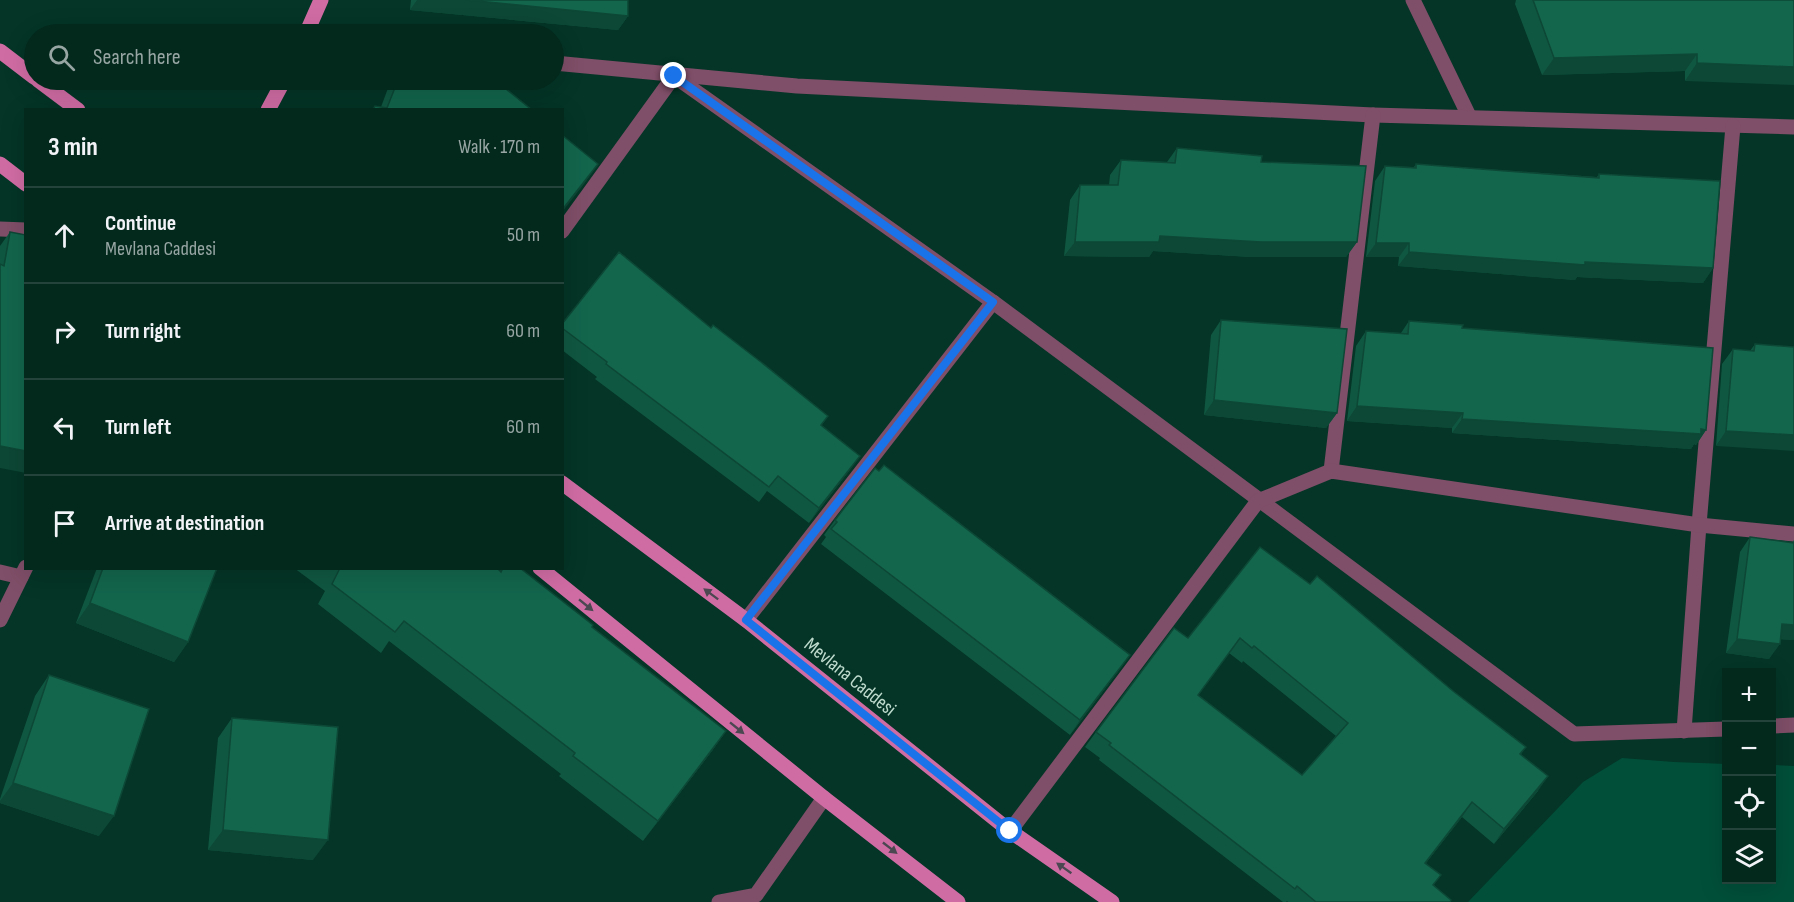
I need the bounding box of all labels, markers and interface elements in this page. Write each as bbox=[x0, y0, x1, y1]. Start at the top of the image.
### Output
search box bbox=[24, 24, 564, 90]
icon: search bbox=[45, 41, 78, 74]
text: Search here bbox=[93, 44, 180, 71]
route end bbox=[660, 62, 686, 88]
text: 3 min bbox=[48, 132, 98, 163]
text: Walk · 170 m bbox=[458, 135, 540, 159]
text: Continue bbox=[105, 210, 176, 237]
icon: ahead bbox=[48, 219, 81, 252]
text: 50 m bbox=[507, 223, 540, 247]
text: Mevlana Caddesi bbox=[105, 237, 216, 261]
icon: right bbox=[48, 315, 81, 348]
text: Turn right bbox=[105, 318, 181, 345]
text: 60 m bbox=[506, 319, 540, 343]
icon: left bbox=[48, 411, 81, 444]
text: Turn left bbox=[105, 414, 171, 441]
text: 60 m bbox=[506, 415, 540, 439]
icon: arrive bbox=[48, 507, 81, 540]
text: Arrive at destination bbox=[105, 510, 264, 537]
one-way arrow bbox=[703, 588, 719, 601]
one-way arrow bbox=[578, 598, 593, 611]
street label: Mevlana Caddesi bbox=[799, 633, 901, 721]
map controls bbox=[1722, 668, 1776, 884]
button: + bbox=[1722, 668, 1776, 722]
one-way arrow bbox=[730, 721, 745, 733]
button: − bbox=[1722, 722, 1776, 776]
button: locate bbox=[1722, 776, 1776, 830]
route start bbox=[996, 817, 1022, 843]
button: layers bbox=[1722, 830, 1776, 884]
one-way arrow bbox=[883, 842, 898, 854]
one-way arrow bbox=[1056, 863, 1072, 875]

